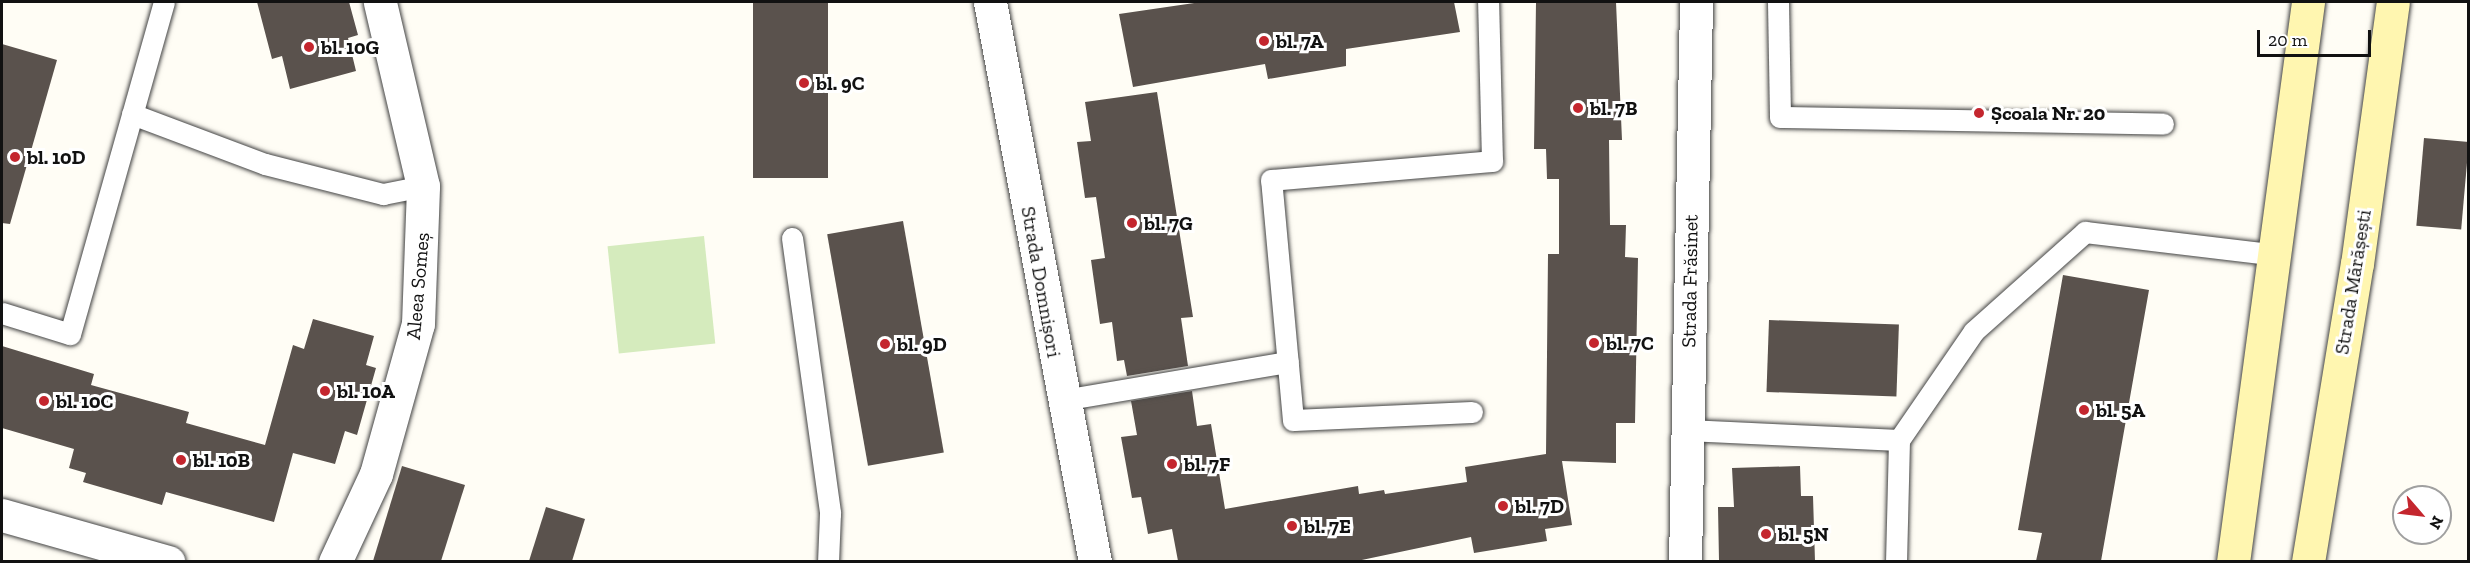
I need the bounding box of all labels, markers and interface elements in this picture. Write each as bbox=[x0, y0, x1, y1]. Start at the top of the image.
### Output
scale bar bbox=[2260, 18, 2374, 56]
place label: bl. 7A bbox=[1276, 29, 1324, 53]
text: 20 m bbox=[2268, 29, 2307, 51]
marker: bl. 7A bbox=[1257, 34, 1271, 48]
place label: bl. 10G bbox=[321, 35, 379, 59]
marker: bl. 10G bbox=[302, 40, 316, 54]
place label: bl. 9C bbox=[816, 71, 865, 95]
marker: bl. 9C bbox=[797, 76, 811, 90]
place label: bl. 7B bbox=[1590, 96, 1637, 120]
marker: bl. 7B bbox=[1571, 101, 1585, 115]
place label: Școala Nr. 20 bbox=[1991, 101, 2105, 125]
marker: Școala Nr. 20 bbox=[1972, 106, 1986, 120]
place label: bl. 10D bbox=[27, 145, 86, 169]
marker: bl. 10D bbox=[8, 150, 22, 164]
street label: Strada Domnișori bbox=[1016, 205, 1066, 359]
street label: Strada Mărășești bbox=[2330, 208, 2376, 356]
place label: bl. 7G bbox=[1144, 211, 1193, 235]
street label: Strada Frăsinet bbox=[1677, 214, 1703, 348]
marker: bl. 7G bbox=[1125, 216, 1139, 230]
street label: Aleea Someș bbox=[401, 231, 435, 341]
place label: bl. 7C bbox=[1606, 331, 1654, 355]
place label: bl. 9D bbox=[897, 332, 947, 356]
marker: bl. 7C bbox=[1587, 336, 1601, 350]
marker: bl. 9D bbox=[878, 337, 892, 351]
place label: bl. 10A bbox=[337, 379, 395, 403]
marker: bl. 10A bbox=[318, 384, 332, 398]
place label: bl. 10C bbox=[56, 389, 113, 413]
marker: bl. 10C bbox=[37, 394, 51, 408]
place label: bl. 5A bbox=[2096, 398, 2145, 422]
marker: bl. 5A bbox=[2077, 403, 2091, 417]
place label: bl. 10B bbox=[193, 448, 250, 472]
place label: bl. 7F bbox=[1184, 452, 1230, 476]
marker: bl. 10B bbox=[174, 453, 188, 467]
marker: bl. 7F bbox=[1165, 457, 1179, 471]
north arrow bbox=[2392, 485, 2452, 545]
place label: bl. 7D bbox=[1515, 494, 1564, 518]
marker: bl. 7D bbox=[1496, 499, 1510, 513]
text: N bbox=[2425, 513, 2448, 533]
place label: bl. 7E bbox=[1304, 514, 1351, 538]
marker: bl. 7E bbox=[1285, 519, 1299, 533]
place label: bl. 5N bbox=[1778, 522, 1829, 546]
marker: bl. 5N bbox=[1759, 527, 1773, 541]

